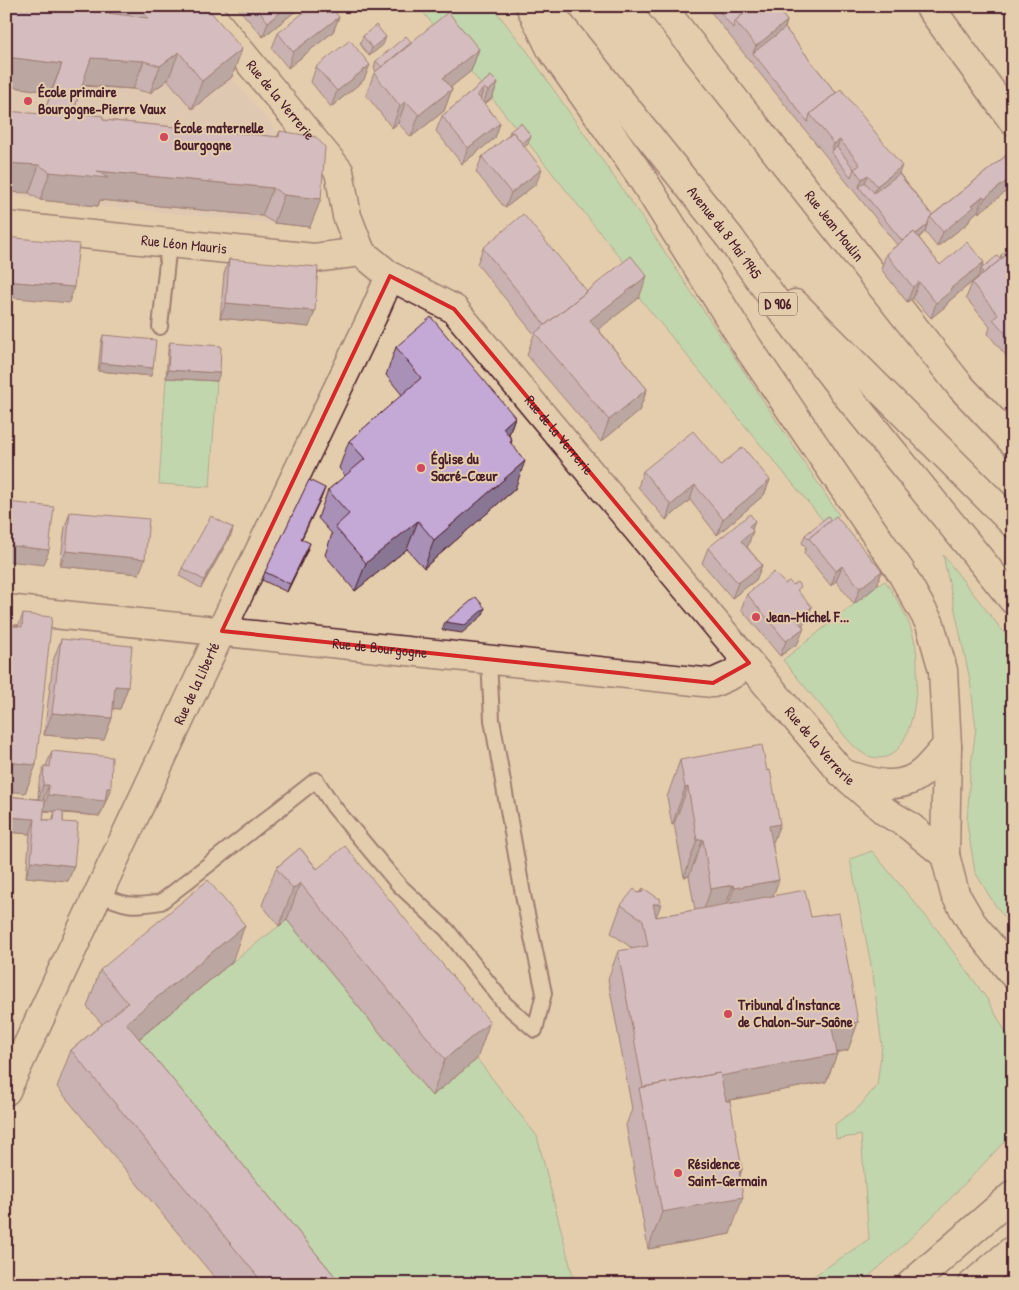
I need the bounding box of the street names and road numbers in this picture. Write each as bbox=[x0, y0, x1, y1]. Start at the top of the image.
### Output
street label: Rue de la Verrerie bbox=[242, 55, 320, 144]
street label: Avenue du 8 Mai 1945 bbox=[683, 182, 767, 283]
street label: Rue Jean Moulin bbox=[800, 186, 869, 266]
street label: Rue Léon Mauris bbox=[140, 229, 228, 259]
road number: D 906 bbox=[759, 292, 797, 316]
street label: Rue de la Verrerie bbox=[520, 390, 599, 479]
street label: Rue de Bourgogne bbox=[332, 632, 428, 663]
street label: Rue de la Liberté bbox=[168, 638, 225, 728]
street label: Rue de la Verrerie bbox=[780, 702, 860, 790]

